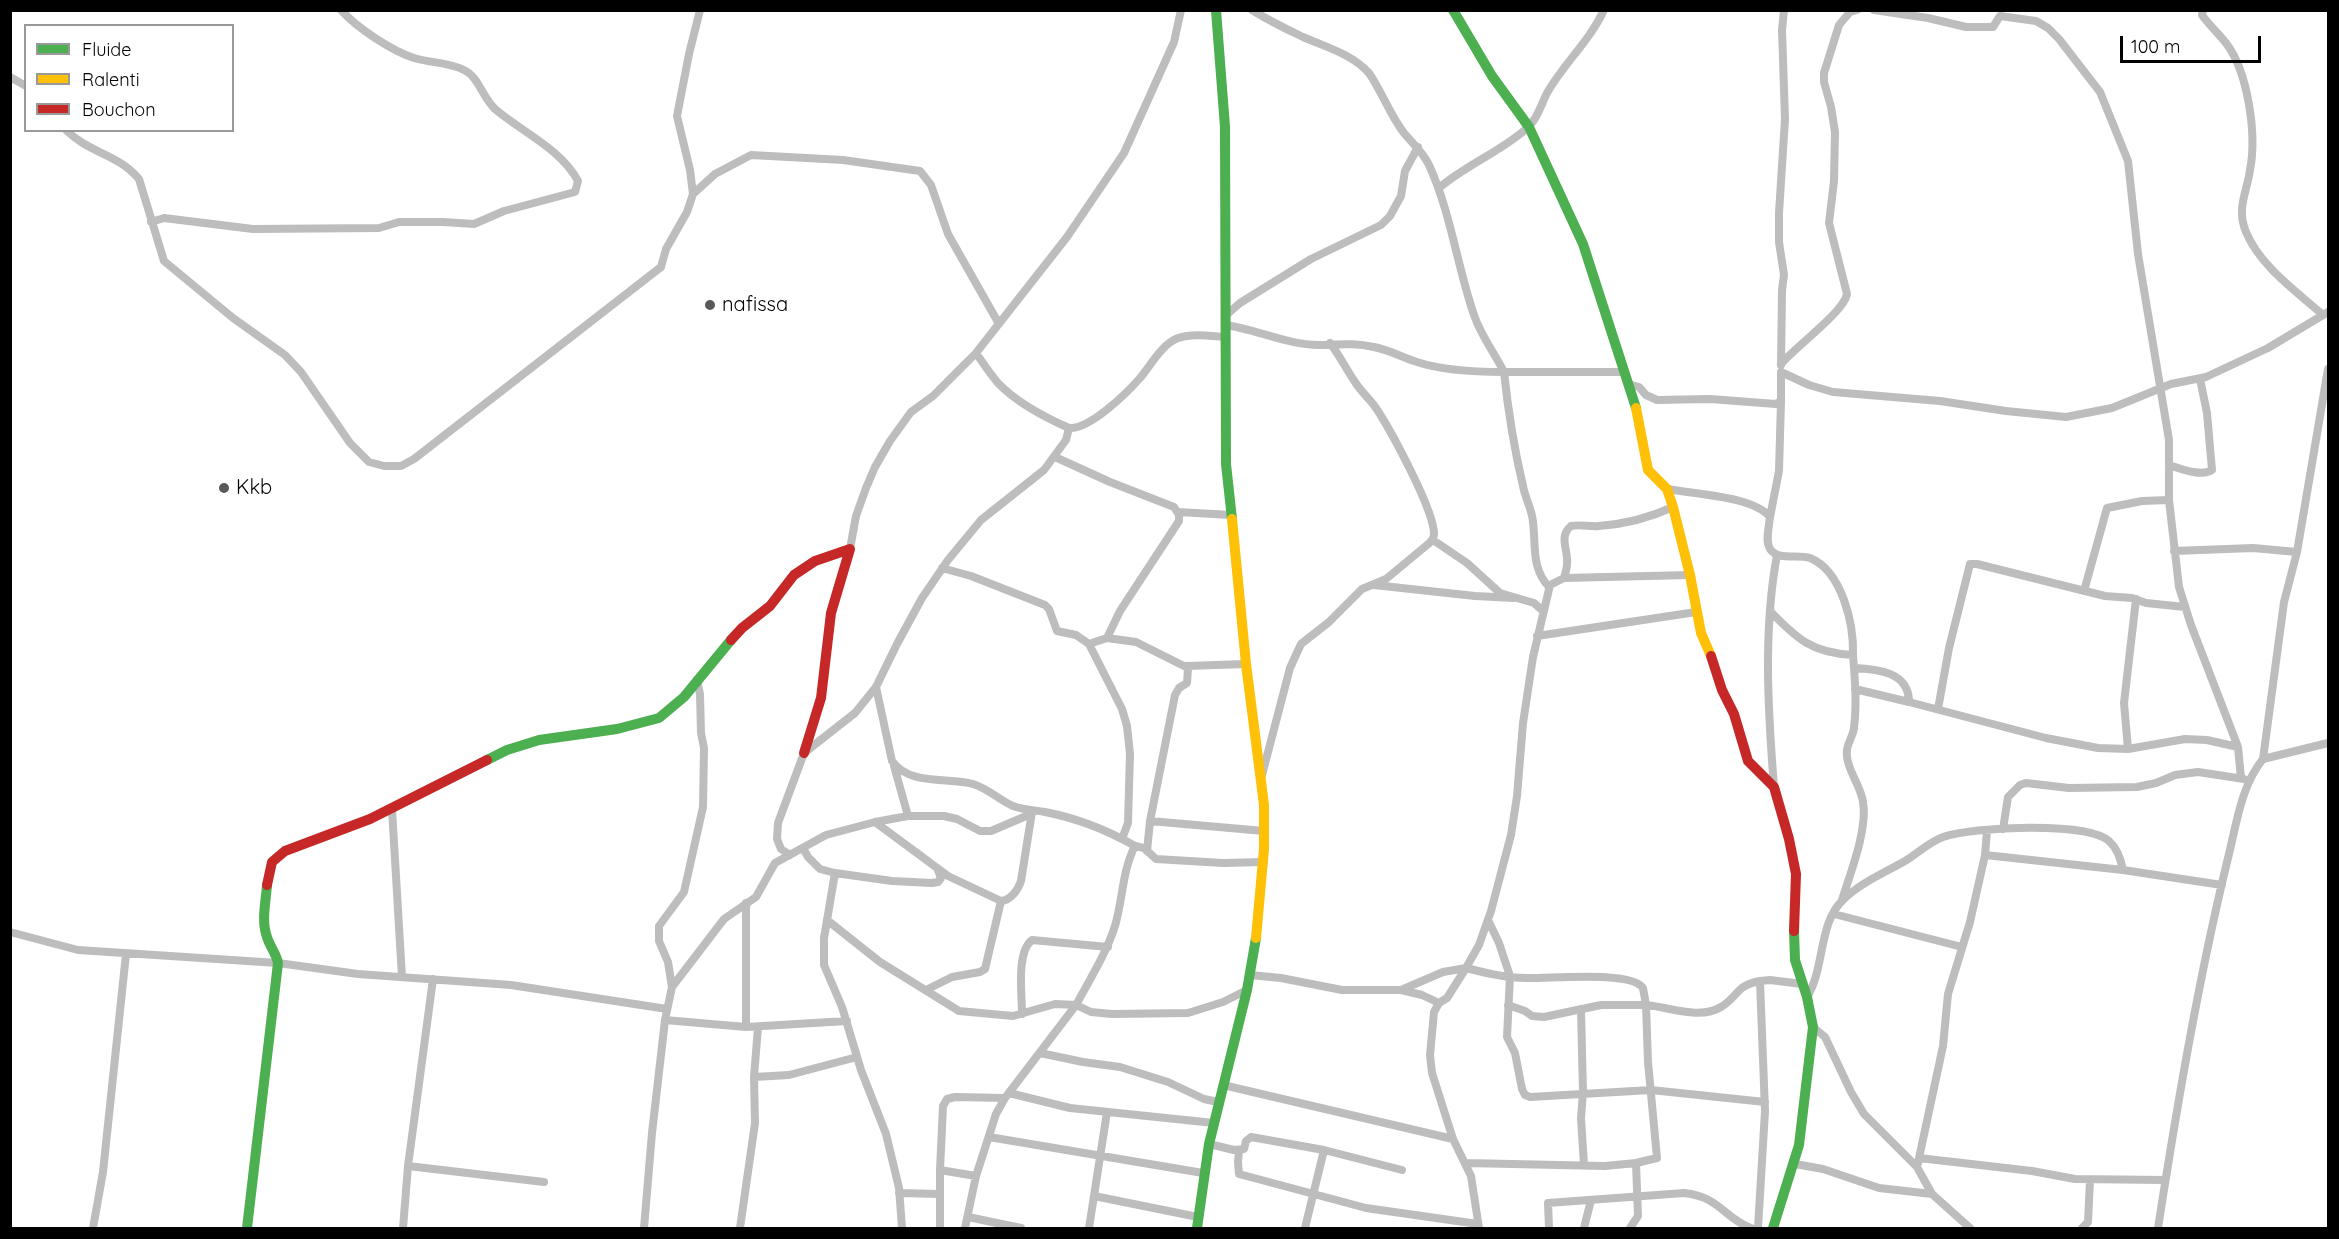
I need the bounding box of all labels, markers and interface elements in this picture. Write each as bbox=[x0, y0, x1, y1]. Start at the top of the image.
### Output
legend bbox=[24, 24, 234, 132]
scale bar bbox=[2123, 24, 2264, 62]
text: 100 m bbox=[2131, 35, 2180, 58]
text: Fluide bbox=[82, 38, 131, 61]
text: Ralenti bbox=[82, 68, 140, 91]
text: Bouchon bbox=[82, 98, 156, 121]
place label: nafissa bbox=[722, 293, 788, 317]
marker: nafissa bbox=[703, 298, 717, 312]
place label: Kkb bbox=[236, 476, 272, 500]
marker: Kkb bbox=[217, 481, 231, 495]

